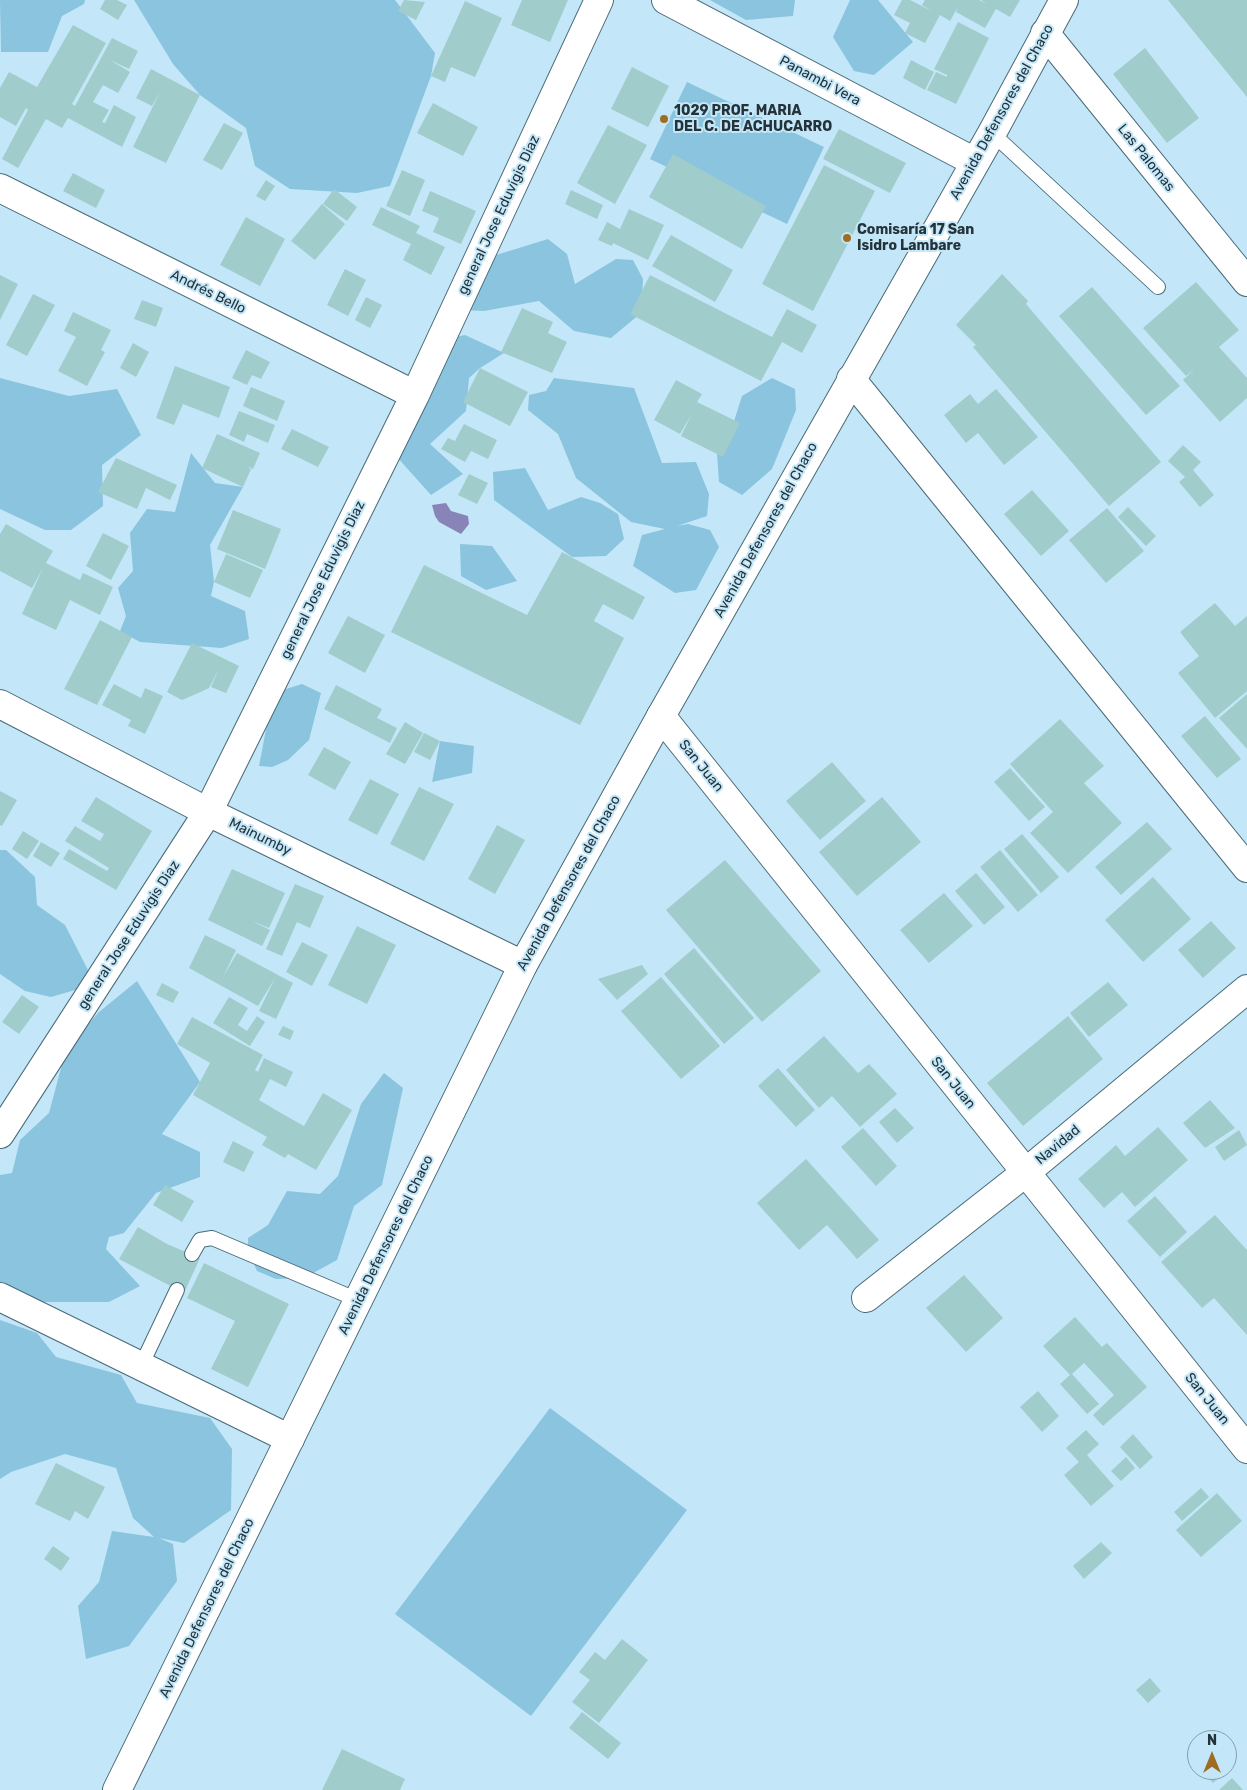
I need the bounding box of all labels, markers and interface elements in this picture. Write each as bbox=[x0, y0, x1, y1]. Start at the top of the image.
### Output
street label: Avenida Defensores del Chaco bbox=[947, 21, 1057, 203]
street label: Panambi Vera bbox=[776, 53, 864, 109]
place label: 1029 PROF. MARIA DEL C. DE ACHUCARRO bbox=[674, 103, 832, 136]
marker: 1029 PROF. MARIA DEL C. DE ACHUCARRO bbox=[658, 113, 670, 125]
street label: Las Palomas bbox=[1114, 121, 1178, 195]
street label: general Jose Eduvigis Diaz bbox=[455, 133, 543, 297]
place label: Comisaría 17 San Isidro Lambare bbox=[857, 222, 974, 254]
marker: Comisaría 17 San Isidro Lambare bbox=[841, 232, 853, 244]
street label: Andrés Bello bbox=[168, 267, 248, 317]
street label: Avenida Defensores del Chaco bbox=[711, 439, 821, 621]
street label: general Jose Eduvigis Diaz bbox=[277, 498, 369, 662]
street label: San Juan bbox=[675, 737, 727, 795]
street label: Avenida Defensores del Chaco bbox=[514, 792, 624, 974]
street label: Mainumby bbox=[226, 815, 294, 859]
street label: general Jose Eduvigis Diaz bbox=[75, 857, 183, 1013]
street label: San Juan bbox=[927, 1054, 979, 1112]
street label: Navidad bbox=[1032, 1122, 1084, 1168]
street label: Avenida Defensores del Chaco bbox=[335, 1152, 437, 1338]
street label: San Juan bbox=[1181, 1370, 1233, 1428]
street label: Avenida Defensores del Chaco bbox=[156, 1515, 258, 1701]
north arrow bbox=[1187, 1730, 1237, 1780]
text: N bbox=[1207, 1732, 1217, 1749]

